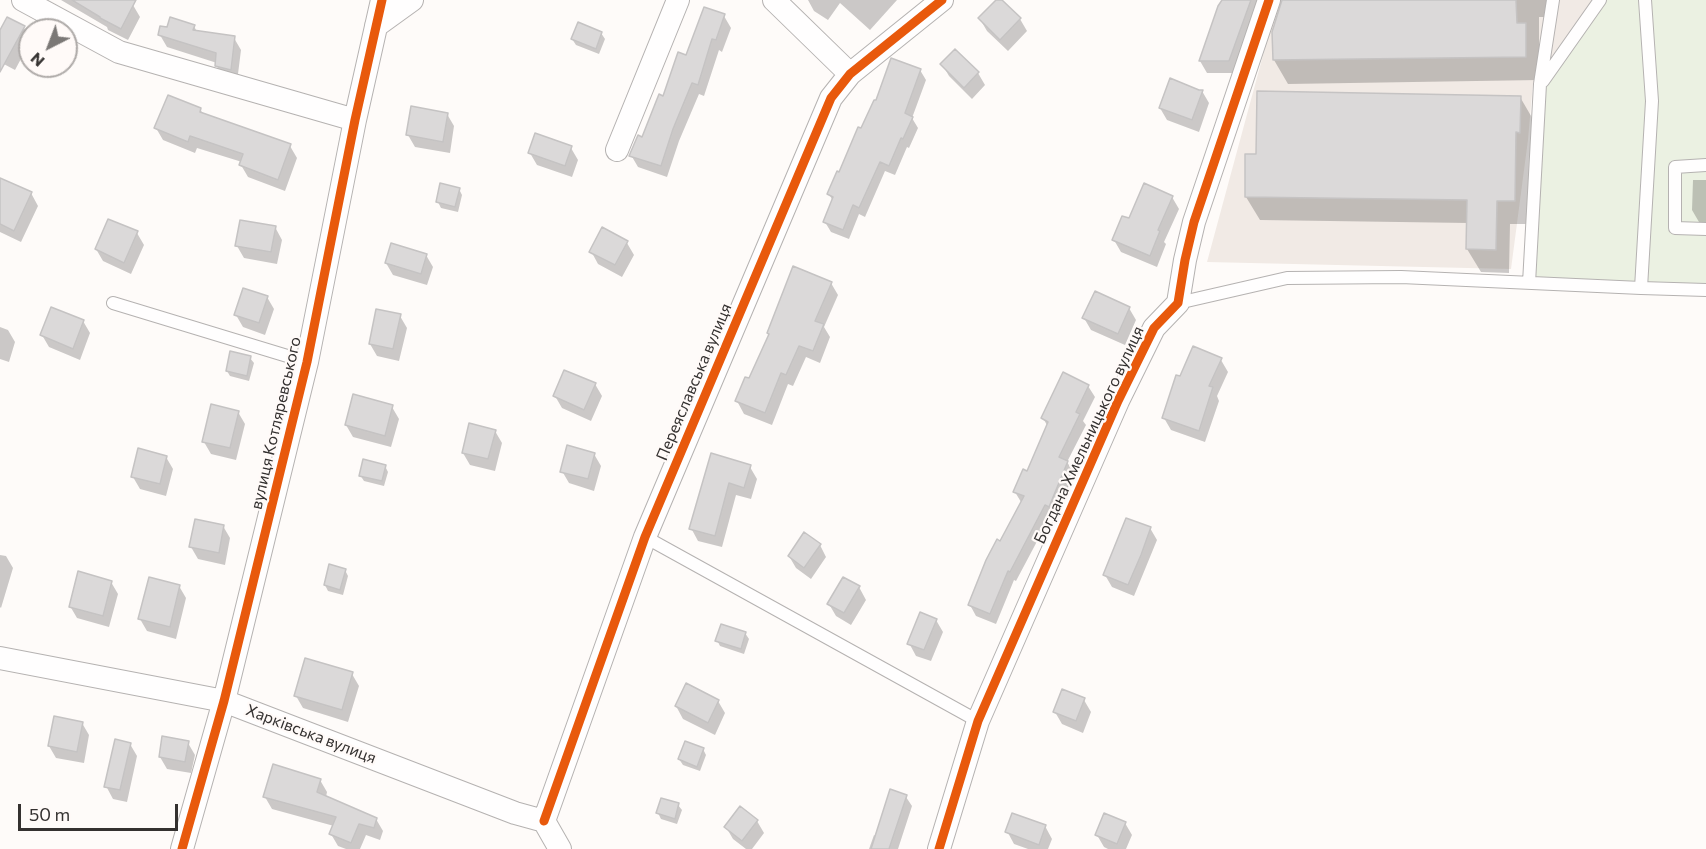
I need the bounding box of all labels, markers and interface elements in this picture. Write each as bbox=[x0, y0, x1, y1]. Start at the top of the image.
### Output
north arrow bbox=[18, 18, 78, 78]
text: N bbox=[26, 49, 48, 71]
street label: Переяславська вулиця bbox=[652, 301, 736, 463]
street label: Богдана Хмельницького вулиця bbox=[1030, 323, 1148, 547]
street label: вулиця Котляревського bbox=[247, 335, 305, 511]
street label: Харківська вулиця bbox=[243, 700, 379, 768]
scale bar bbox=[21, 792, 182, 830]
text: 50 m bbox=[29, 803, 70, 825]

